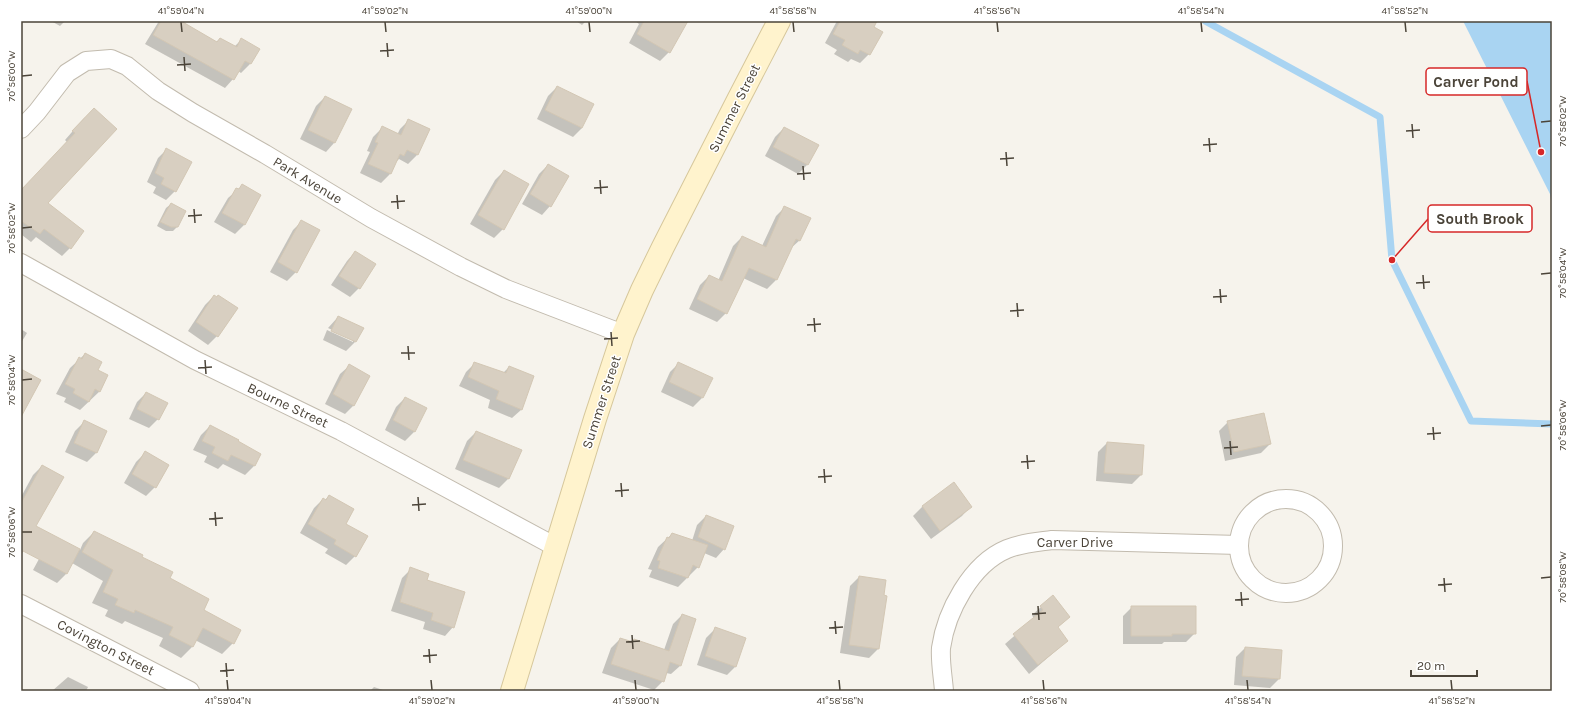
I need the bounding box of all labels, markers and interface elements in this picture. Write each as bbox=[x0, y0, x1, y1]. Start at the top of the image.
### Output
text: 41°59'04"N bbox=[158, 5, 204, 17]
text: 41°59'02"N bbox=[362, 5, 408, 17]
text: 41°59'00"N bbox=[566, 5, 612, 17]
text: 41°58'58"N bbox=[769, 5, 817, 17]
text: 41°58'56"N bbox=[974, 5, 1020, 17]
text: 41°58'54"N bbox=[1178, 5, 1224, 17]
text: 41°58'52"N bbox=[1382, 5, 1428, 17]
text: 70°58'00"W bbox=[6, 50, 18, 102]
street label: Summer Street bbox=[705, 61, 764, 155]
callout: Carver Pond bbox=[1426, 68, 1527, 95]
text: Carver Pond bbox=[1433, 73, 1519, 91]
text: 70°58'02"W bbox=[1557, 95, 1569, 146]
street label: Park Avenue bbox=[270, 153, 345, 208]
text: 70°58'02"W bbox=[6, 202, 18, 253]
callout: South Brook bbox=[1428, 205, 1532, 232]
text: South Brook bbox=[1436, 210, 1524, 228]
text: 70°58'04"W bbox=[1557, 248, 1569, 298]
street label: Summer Street bbox=[578, 353, 625, 451]
text: 70°58'04"W bbox=[6, 355, 18, 405]
street label: Bourne Street bbox=[245, 379, 331, 432]
text: 70°58'06"W bbox=[1557, 400, 1569, 450]
text: 70°58'06"W bbox=[6, 507, 18, 557]
street label: Carver Drive bbox=[1037, 534, 1113, 551]
text: 70°58'08"W bbox=[1557, 551, 1569, 603]
street label: Covington Street bbox=[54, 616, 157, 679]
scale bar bbox=[1411, 652, 1477, 678]
text: 20 m bbox=[1417, 659, 1445, 673]
text: 41°59'04"N bbox=[205, 695, 251, 707]
text: 41°59'02"N bbox=[409, 695, 455, 707]
text: 41°59'00"N bbox=[613, 695, 659, 707]
text: 41°58'58"N bbox=[816, 695, 864, 707]
text: 41°58'56"N bbox=[1021, 695, 1067, 707]
text: 41°58'54"N bbox=[1225, 695, 1271, 707]
text: 41°58'52"N bbox=[1429, 695, 1475, 707]

